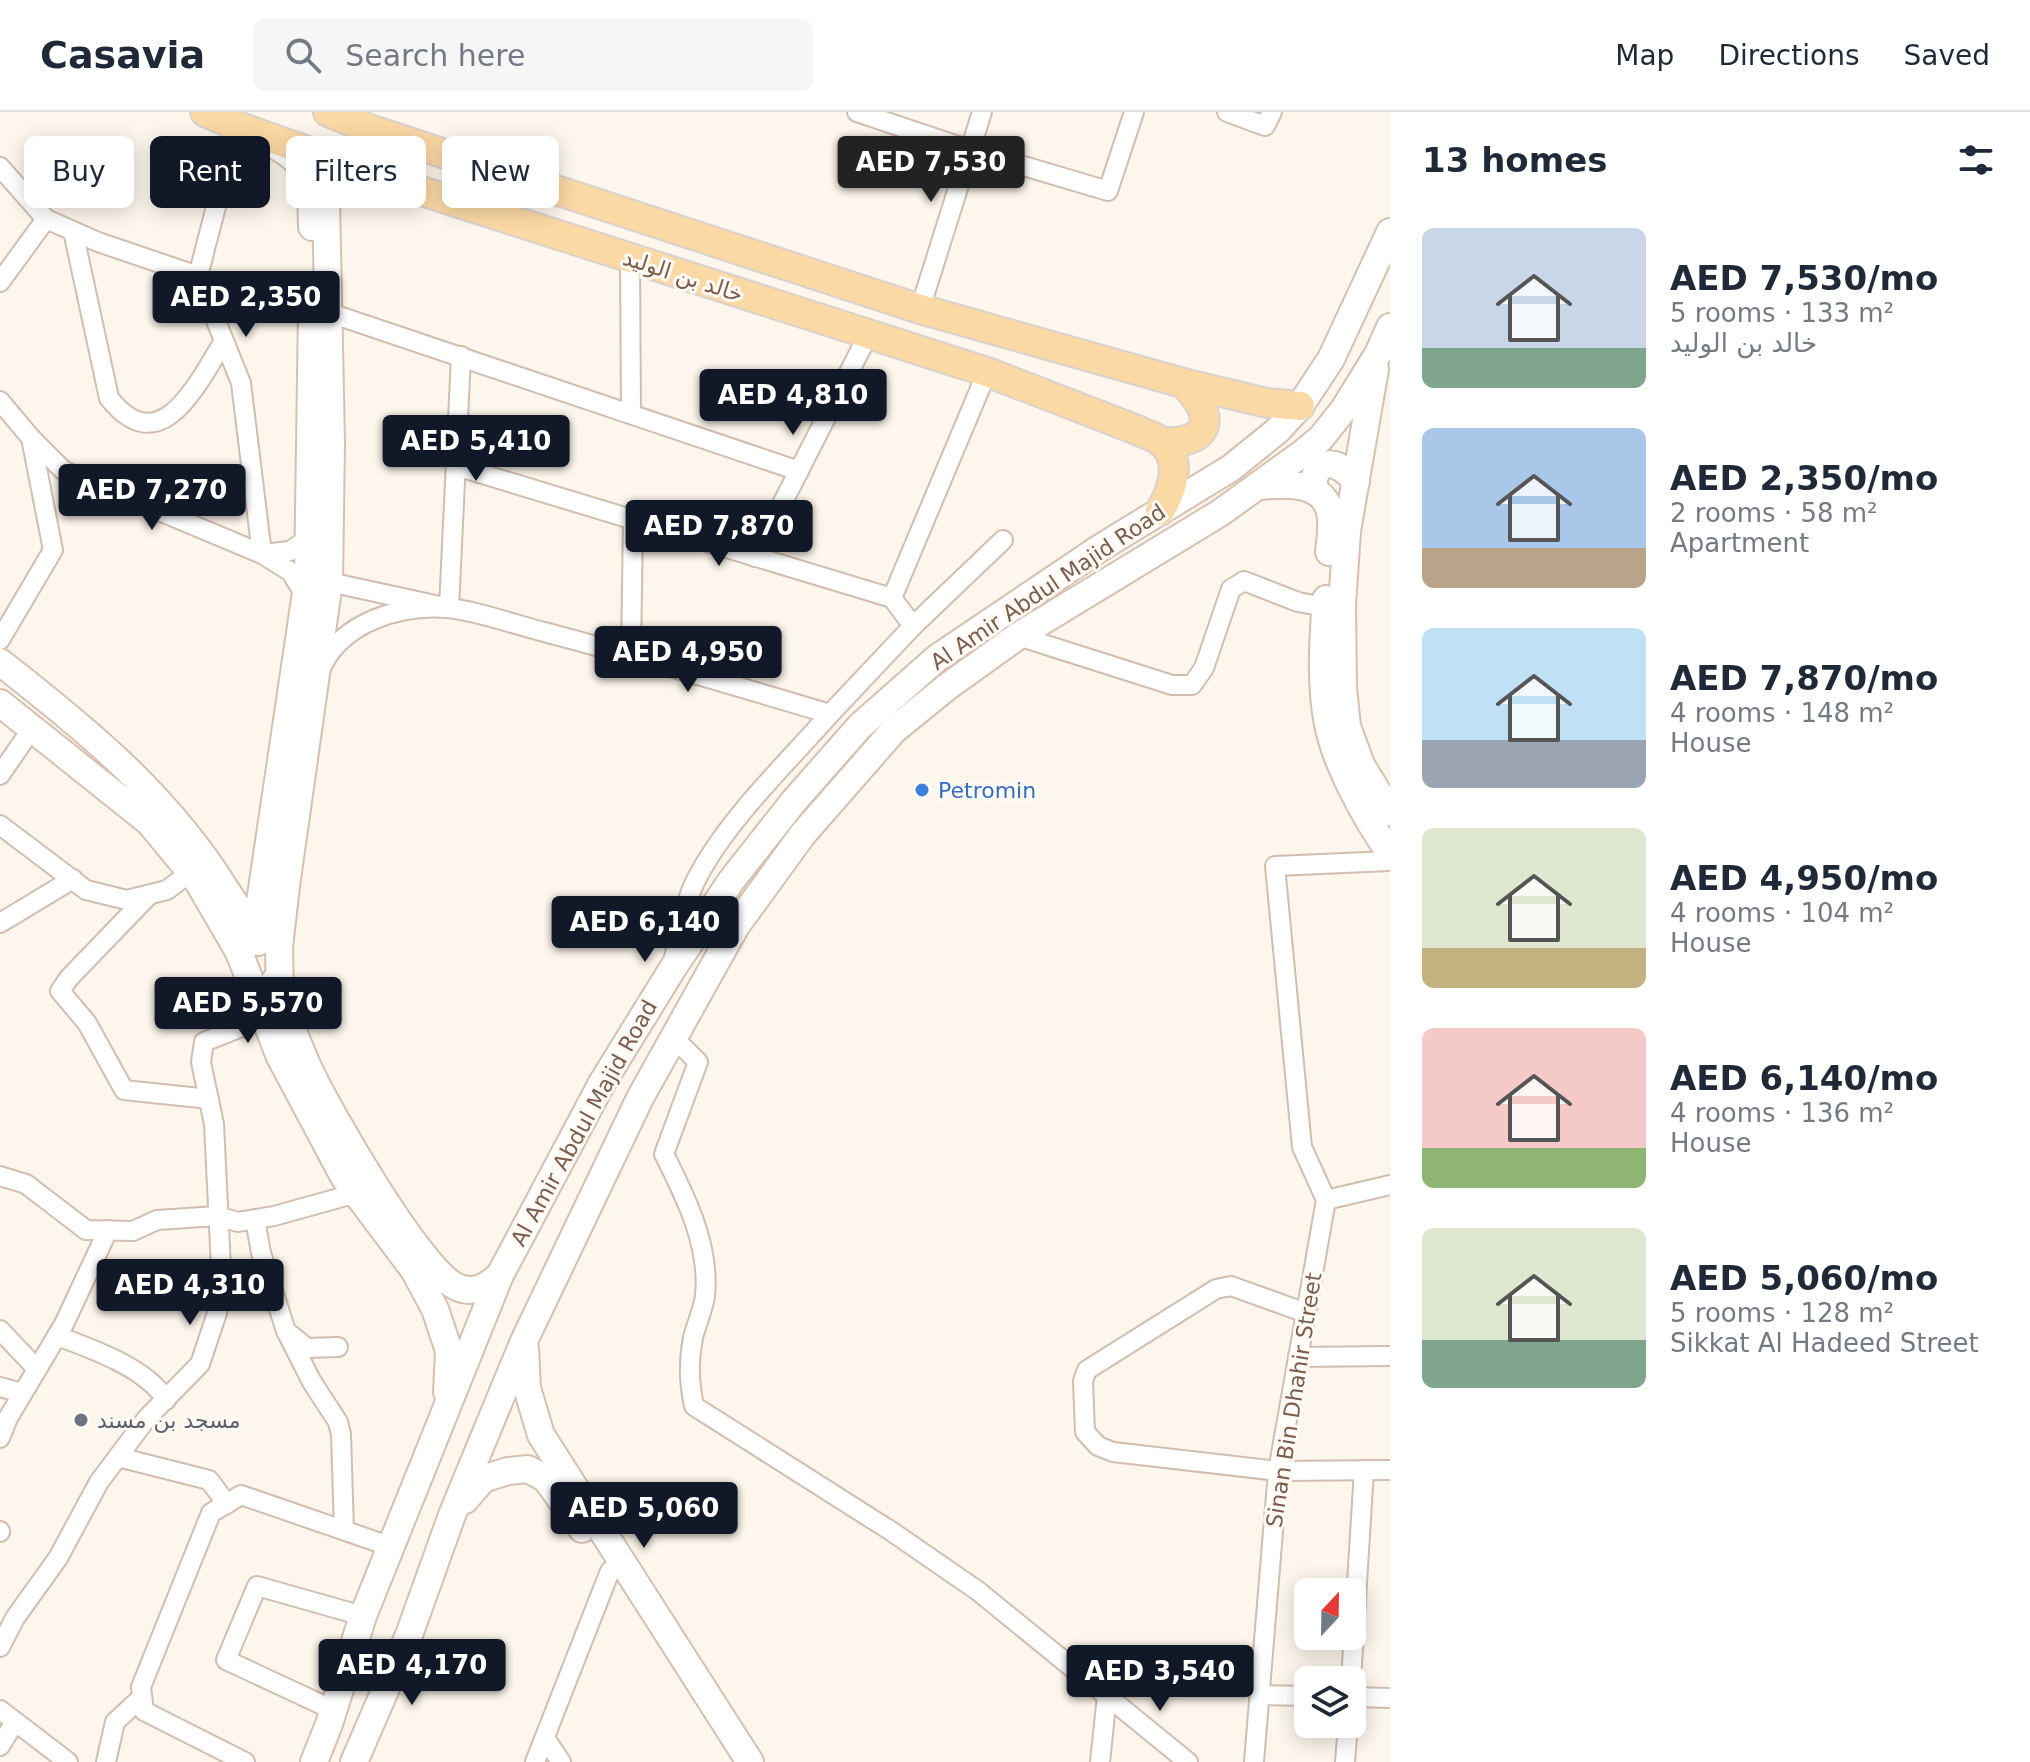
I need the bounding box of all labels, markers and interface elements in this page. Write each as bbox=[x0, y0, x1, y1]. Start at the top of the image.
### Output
search box bbox=[253, 19, 813, 91]
text: Casavia bbox=[40, 33, 205, 77]
icon: search bbox=[281, 33, 325, 77]
text: Search here bbox=[345, 38, 525, 73]
text: Map bbox=[1615, 39, 1674, 72]
text: Directions bbox=[1718, 39, 1859, 72]
text: Saved bbox=[1903, 39, 1990, 72]
chip: Buy bbox=[24, 136, 134, 208]
chip: Rent bbox=[150, 136, 270, 208]
chip: Filters bbox=[286, 136, 426, 208]
chip: New bbox=[442, 136, 559, 208]
pin: AED 7,530 bbox=[839, 136, 1023, 204]
icon: filters bbox=[1954, 138, 1998, 182]
text: 13 homes bbox=[1422, 140, 1607, 180]
text: AED 7,530 bbox=[856, 147, 1006, 177]
street label: خالد بن الوليد bbox=[620, 245, 746, 307]
text: AED 7,530/mo bbox=[1670, 258, 1938, 298]
icon: home bbox=[1486, 260, 1582, 356]
pin: AED 2,350 bbox=[154, 271, 338, 339]
text: AED 2,350 bbox=[171, 282, 321, 312]
text: 5 rooms · 133 m² bbox=[1670, 298, 1894, 328]
text: خالد بن الوليد bbox=[1670, 328, 1817, 358]
pin: AED 4,810 bbox=[701, 369, 885, 437]
text: AED 4,810 bbox=[718, 380, 868, 410]
pin: AED 5,410 bbox=[384, 415, 568, 483]
text: AED 5,410 bbox=[401, 426, 551, 456]
text: AED 2,350/mo bbox=[1670, 458, 1938, 498]
icon: home bbox=[1486, 460, 1582, 556]
pin: AED 7,270 bbox=[60, 464, 244, 532]
text: AED 7,270 bbox=[77, 475, 227, 505]
text: 2 rooms · 58 m² bbox=[1670, 498, 1878, 528]
street label: Al Amir Abdul Majid Road bbox=[926, 499, 1170, 675]
pin: AED 7,870 bbox=[627, 500, 811, 568]
text: AED 7,870 bbox=[644, 511, 794, 541]
text: Apartment bbox=[1670, 528, 1809, 558]
pin: AED 4,950 bbox=[596, 626, 780, 694]
text: AED 4,950 bbox=[613, 637, 763, 667]
text: AED 7,870/mo bbox=[1670, 658, 1938, 698]
icon: home bbox=[1486, 660, 1582, 756]
text: 4 rooms · 148 m² bbox=[1670, 698, 1894, 728]
text: House bbox=[1670, 728, 1751, 758]
place label: Petromin bbox=[938, 778, 1036, 803]
marker: Petromin bbox=[913, 781, 931, 799]
text: AED 4,950/mo bbox=[1670, 858, 1938, 898]
icon: home bbox=[1486, 860, 1582, 956]
pin: AED 6,140 bbox=[553, 896, 737, 964]
text: 4 rooms · 104 m² bbox=[1670, 898, 1894, 928]
text: AED 6,140 bbox=[570, 907, 720, 937]
text: House bbox=[1670, 928, 1751, 958]
pin: AED 5,570 bbox=[156, 977, 340, 1045]
text: AED 5,570 bbox=[173, 988, 323, 1018]
street label: Al Amir Abdul Majid Road bbox=[506, 996, 662, 1250]
text: AED 6,140/mo bbox=[1670, 1058, 1938, 1098]
icon: home bbox=[1486, 1060, 1582, 1156]
text: 4 rooms · 136 m² bbox=[1670, 1098, 1894, 1128]
text: House bbox=[1670, 1128, 1751, 1158]
text: AED 5,060/mo bbox=[1670, 1258, 1938, 1298]
pin: AED 4,310 bbox=[98, 1259, 282, 1327]
icon: home bbox=[1486, 1260, 1582, 1356]
text: AED 4,310 bbox=[115, 1270, 265, 1300]
street label: Sinan Bin Dhahir Street bbox=[1261, 1270, 1327, 1529]
text: 5 rooms · 128 m² bbox=[1670, 1298, 1894, 1328]
text: Sikkat Al Hadeed Street bbox=[1670, 1328, 1979, 1358]
place label: مسجد بن مسند bbox=[97, 1408, 241, 1433]
marker: مسجد بن مسند bbox=[72, 1411, 90, 1429]
pin: AED 5,060 bbox=[552, 1482, 736, 1550]
text: AED 5,060 bbox=[569, 1493, 719, 1523]
north arrow bbox=[1294, 1578, 1366, 1650]
map controls bbox=[1294, 1578, 1366, 1738]
pin: AED 4,170 bbox=[320, 1639, 504, 1707]
pin: AED 3,540 bbox=[1068, 1645, 1252, 1713]
text: AED 4,170 bbox=[337, 1650, 487, 1680]
text: AED 3,540 bbox=[1085, 1656, 1235, 1686]
button: layers bbox=[1294, 1666, 1366, 1738]

